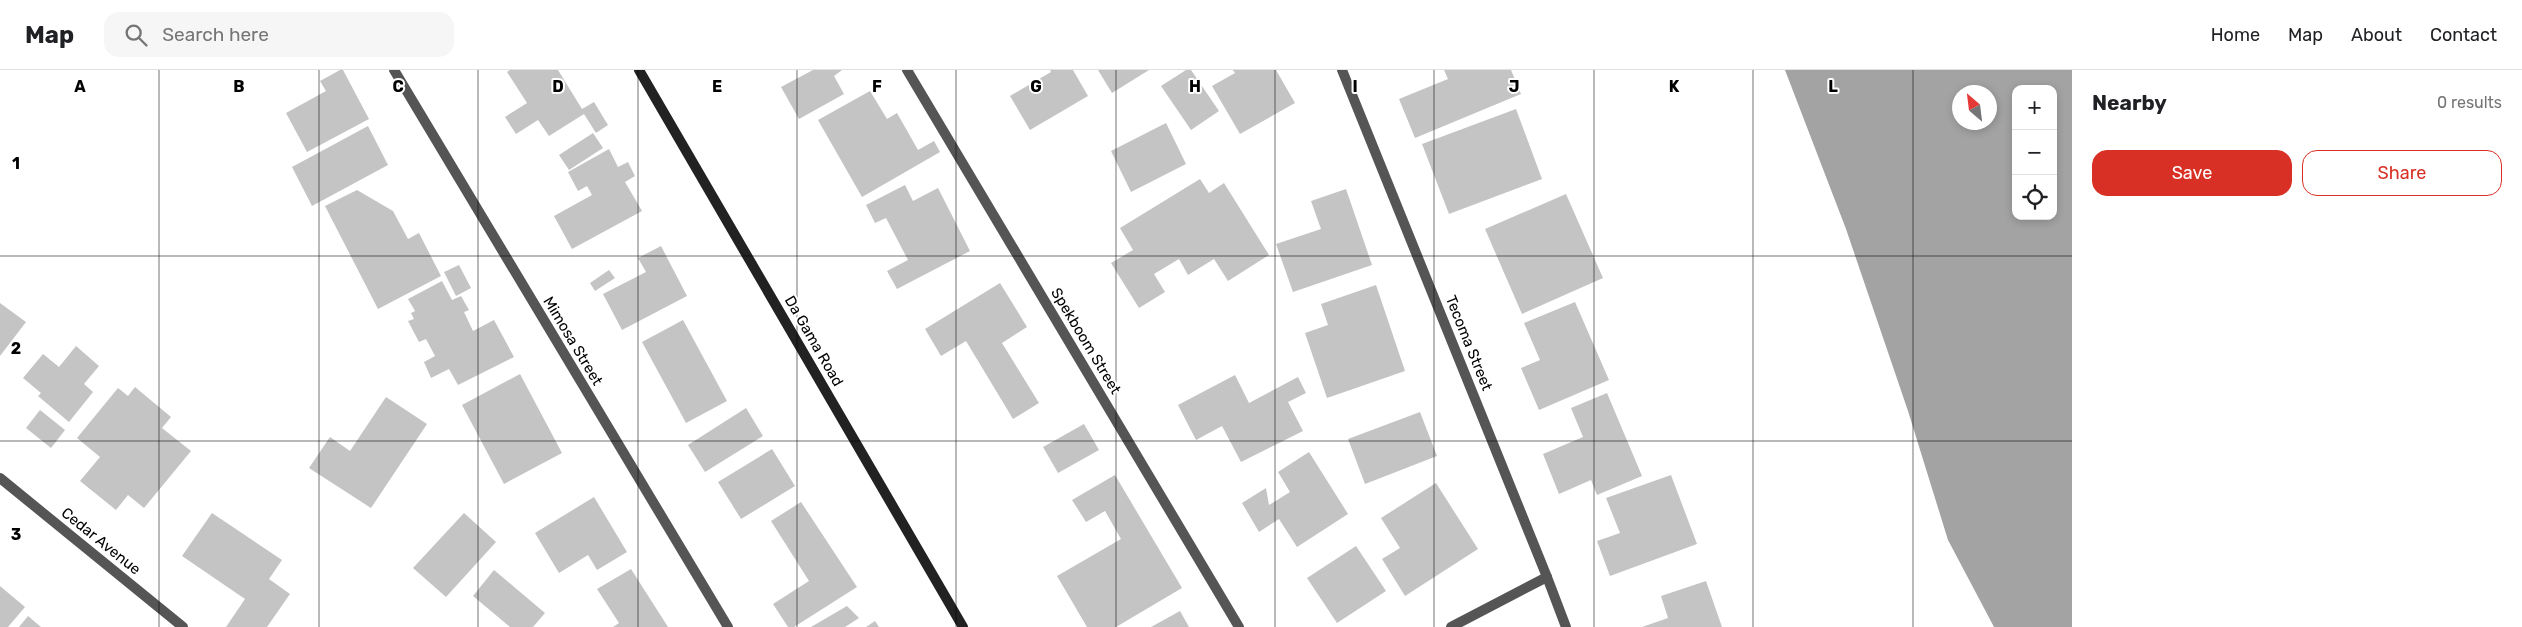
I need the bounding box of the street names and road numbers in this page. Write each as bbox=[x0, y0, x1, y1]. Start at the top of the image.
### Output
street label: Spekboom Street bbox=[1047, 285, 1125, 398]
street label: Da Gama Road bbox=[781, 292, 847, 390]
street label: Mimosa Street bbox=[539, 293, 607, 389]
street label: Tecoma Street bbox=[1442, 293, 1496, 393]
street label: Cedar Avenue bbox=[58, 504, 144, 578]

